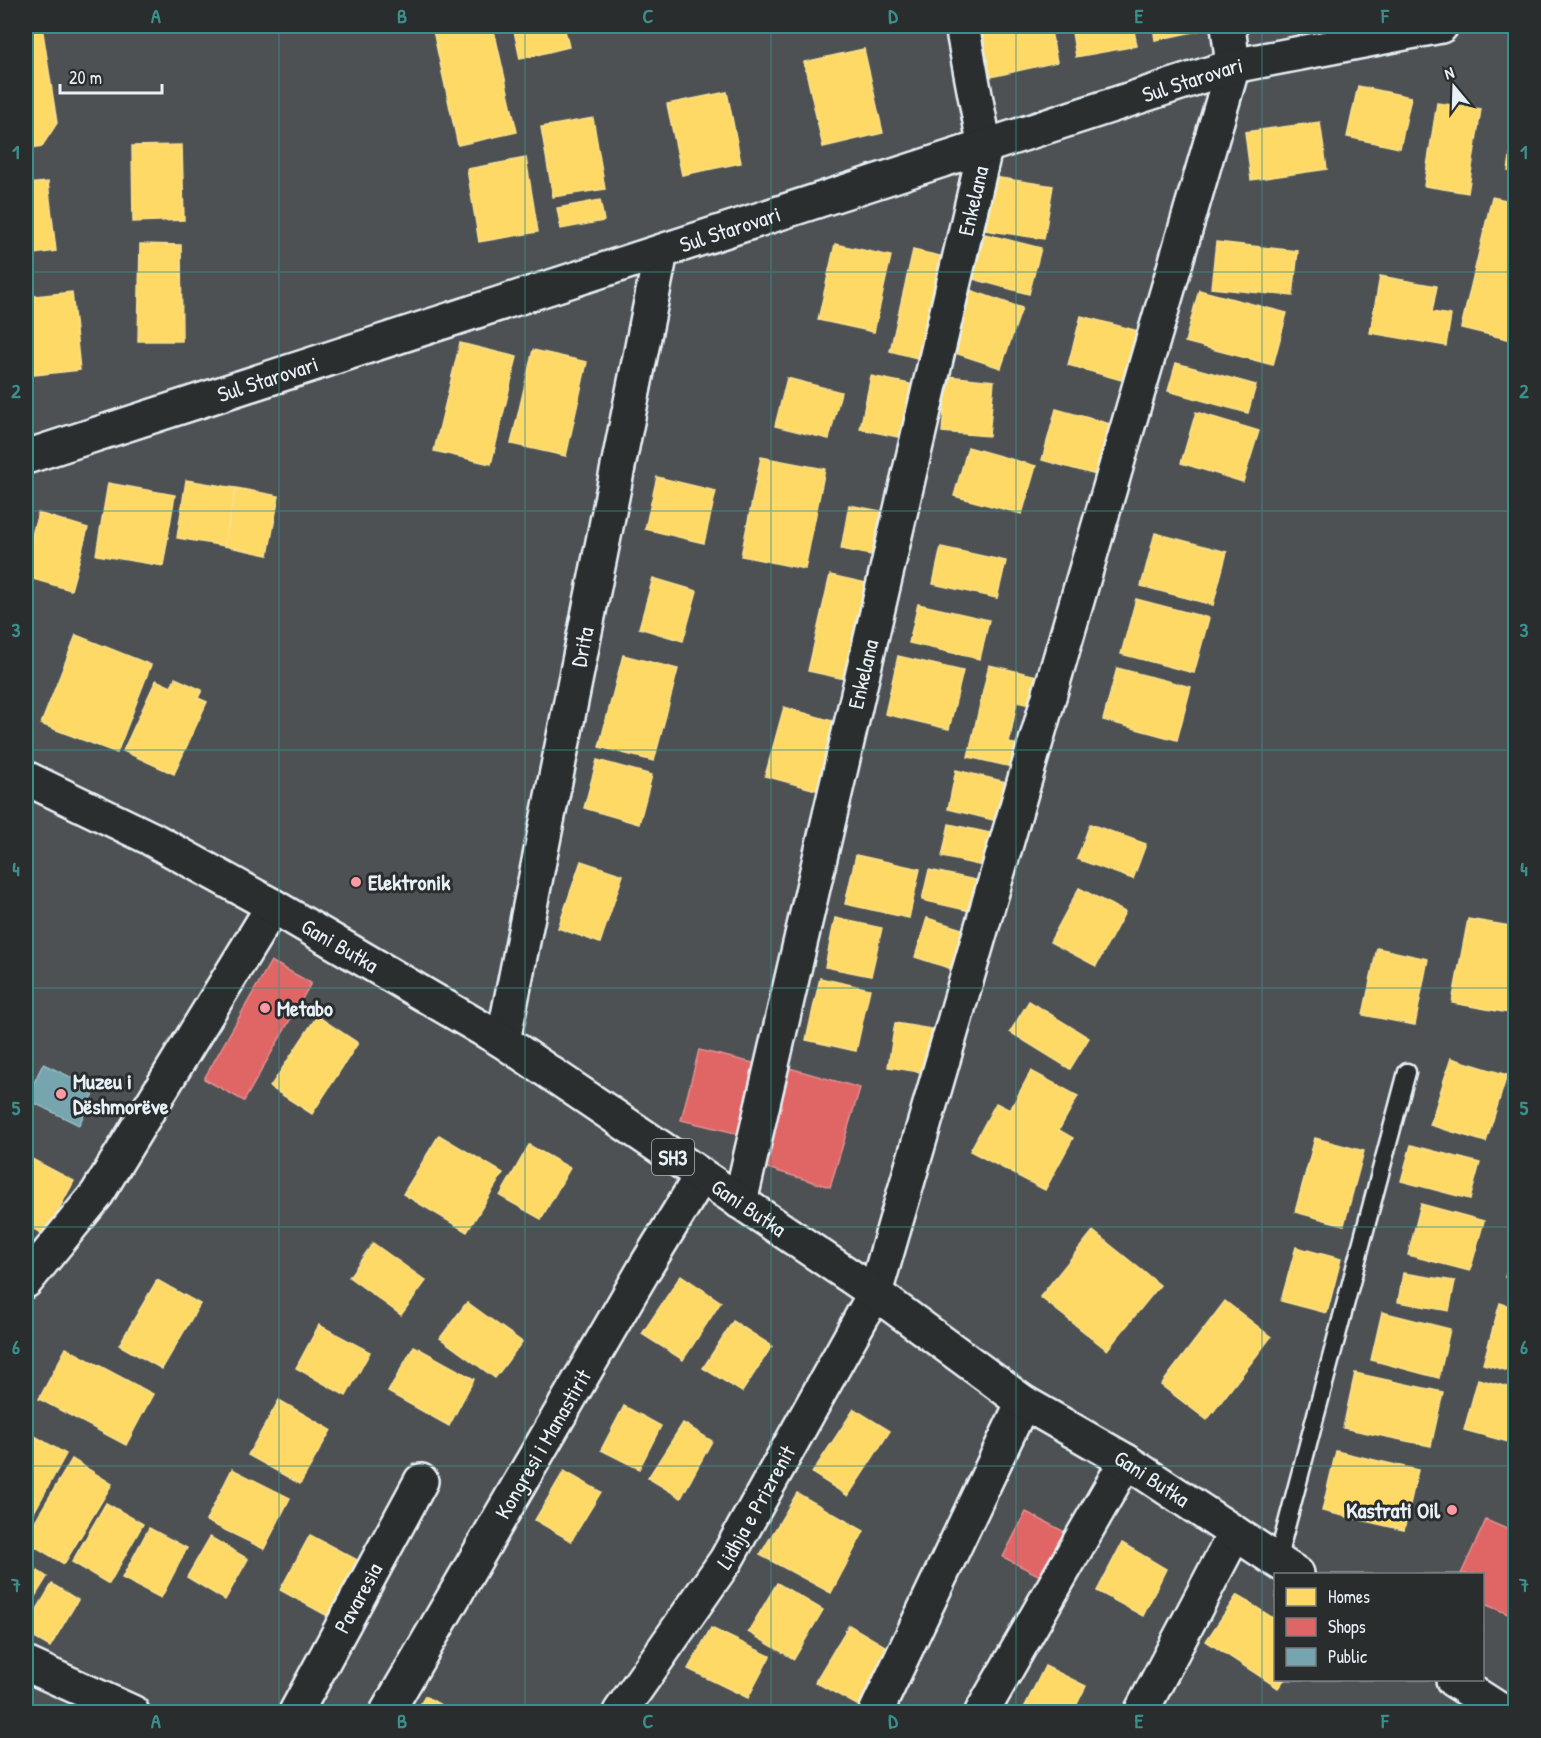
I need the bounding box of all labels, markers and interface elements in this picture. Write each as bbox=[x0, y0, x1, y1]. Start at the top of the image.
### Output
text: A bbox=[151, 2, 161, 29]
text: B bbox=[397, 2, 407, 29]
text: C bbox=[643, 2, 654, 29]
text: D bbox=[888, 2, 898, 29]
text: E bbox=[1135, 2, 1144, 29]
text: F bbox=[1380, 2, 1390, 29]
street label: Sul Starovari bbox=[1138, 49, 1245, 110]
scale bar bbox=[60, 57, 162, 95]
north arrow bbox=[1424, 57, 1484, 117]
text: N bbox=[1442, 61, 1457, 85]
text: 20 m bbox=[69, 65, 102, 90]
text: 1 bbox=[12, 138, 20, 165]
text: 1 bbox=[1520, 138, 1528, 165]
street label: Enkelana bbox=[950, 163, 995, 239]
street label: Sul Starovari bbox=[676, 199, 784, 259]
street label: Sul Starovari bbox=[213, 348, 322, 409]
text: 2 bbox=[11, 377, 21, 404]
text: 2 bbox=[1519, 377, 1529, 404]
text: 3 bbox=[12, 616, 21, 643]
text: 3 bbox=[1520, 616, 1529, 643]
street label: Drita bbox=[563, 624, 601, 669]
street label: Enkelana bbox=[840, 636, 885, 712]
text: 4 bbox=[12, 855, 20, 882]
text: 4 bbox=[1520, 855, 1528, 882]
place label: Elektronik bbox=[368, 867, 451, 897]
marker: Elektronik bbox=[349, 875, 363, 889]
street label: Gani Butka bbox=[296, 911, 384, 980]
place label: Metabo bbox=[277, 993, 333, 1023]
marker: Metabo bbox=[258, 1001, 272, 1015]
place label: Muzeu i Dëshmorëve bbox=[73, 1066, 169, 1121]
marker: Muzeu i Dëshmorëve bbox=[54, 1087, 68, 1101]
text: 5 bbox=[12, 1094, 21, 1121]
text: 5 bbox=[1520, 1094, 1529, 1121]
road number: SH3 bbox=[652, 1139, 694, 1175]
street label: Gani Butka bbox=[706, 1171, 793, 1244]
text: 6 bbox=[12, 1333, 20, 1360]
text: 6 bbox=[1520, 1333, 1528, 1360]
street label: Kongresi i Manastirit bbox=[487, 1363, 598, 1524]
street label: Lidhja e Prizrenit bbox=[709, 1440, 802, 1575]
street label: Gani Butka bbox=[1109, 1442, 1196, 1514]
place label: Kastrati Oil bbox=[1346, 1495, 1441, 1525]
marker: Kastrati Oil bbox=[1445, 1503, 1459, 1517]
street label: Pavaresia bbox=[327, 1557, 389, 1638]
text: 7 bbox=[10, 1571, 21, 1598]
text: 7 bbox=[1518, 1571, 1529, 1598]
legend bbox=[1274, 1573, 1484, 1681]
text: Homes bbox=[1328, 1584, 1370, 1609]
text: Shops bbox=[1328, 1614, 1366, 1639]
text: Public bbox=[1328, 1644, 1367, 1669]
text: A bbox=[151, 1707, 161, 1734]
text: B bbox=[397, 1707, 407, 1734]
text: C bbox=[643, 1707, 654, 1734]
text: D bbox=[888, 1707, 898, 1734]
text: E bbox=[1135, 1707, 1144, 1734]
text: F bbox=[1380, 1707, 1390, 1734]

